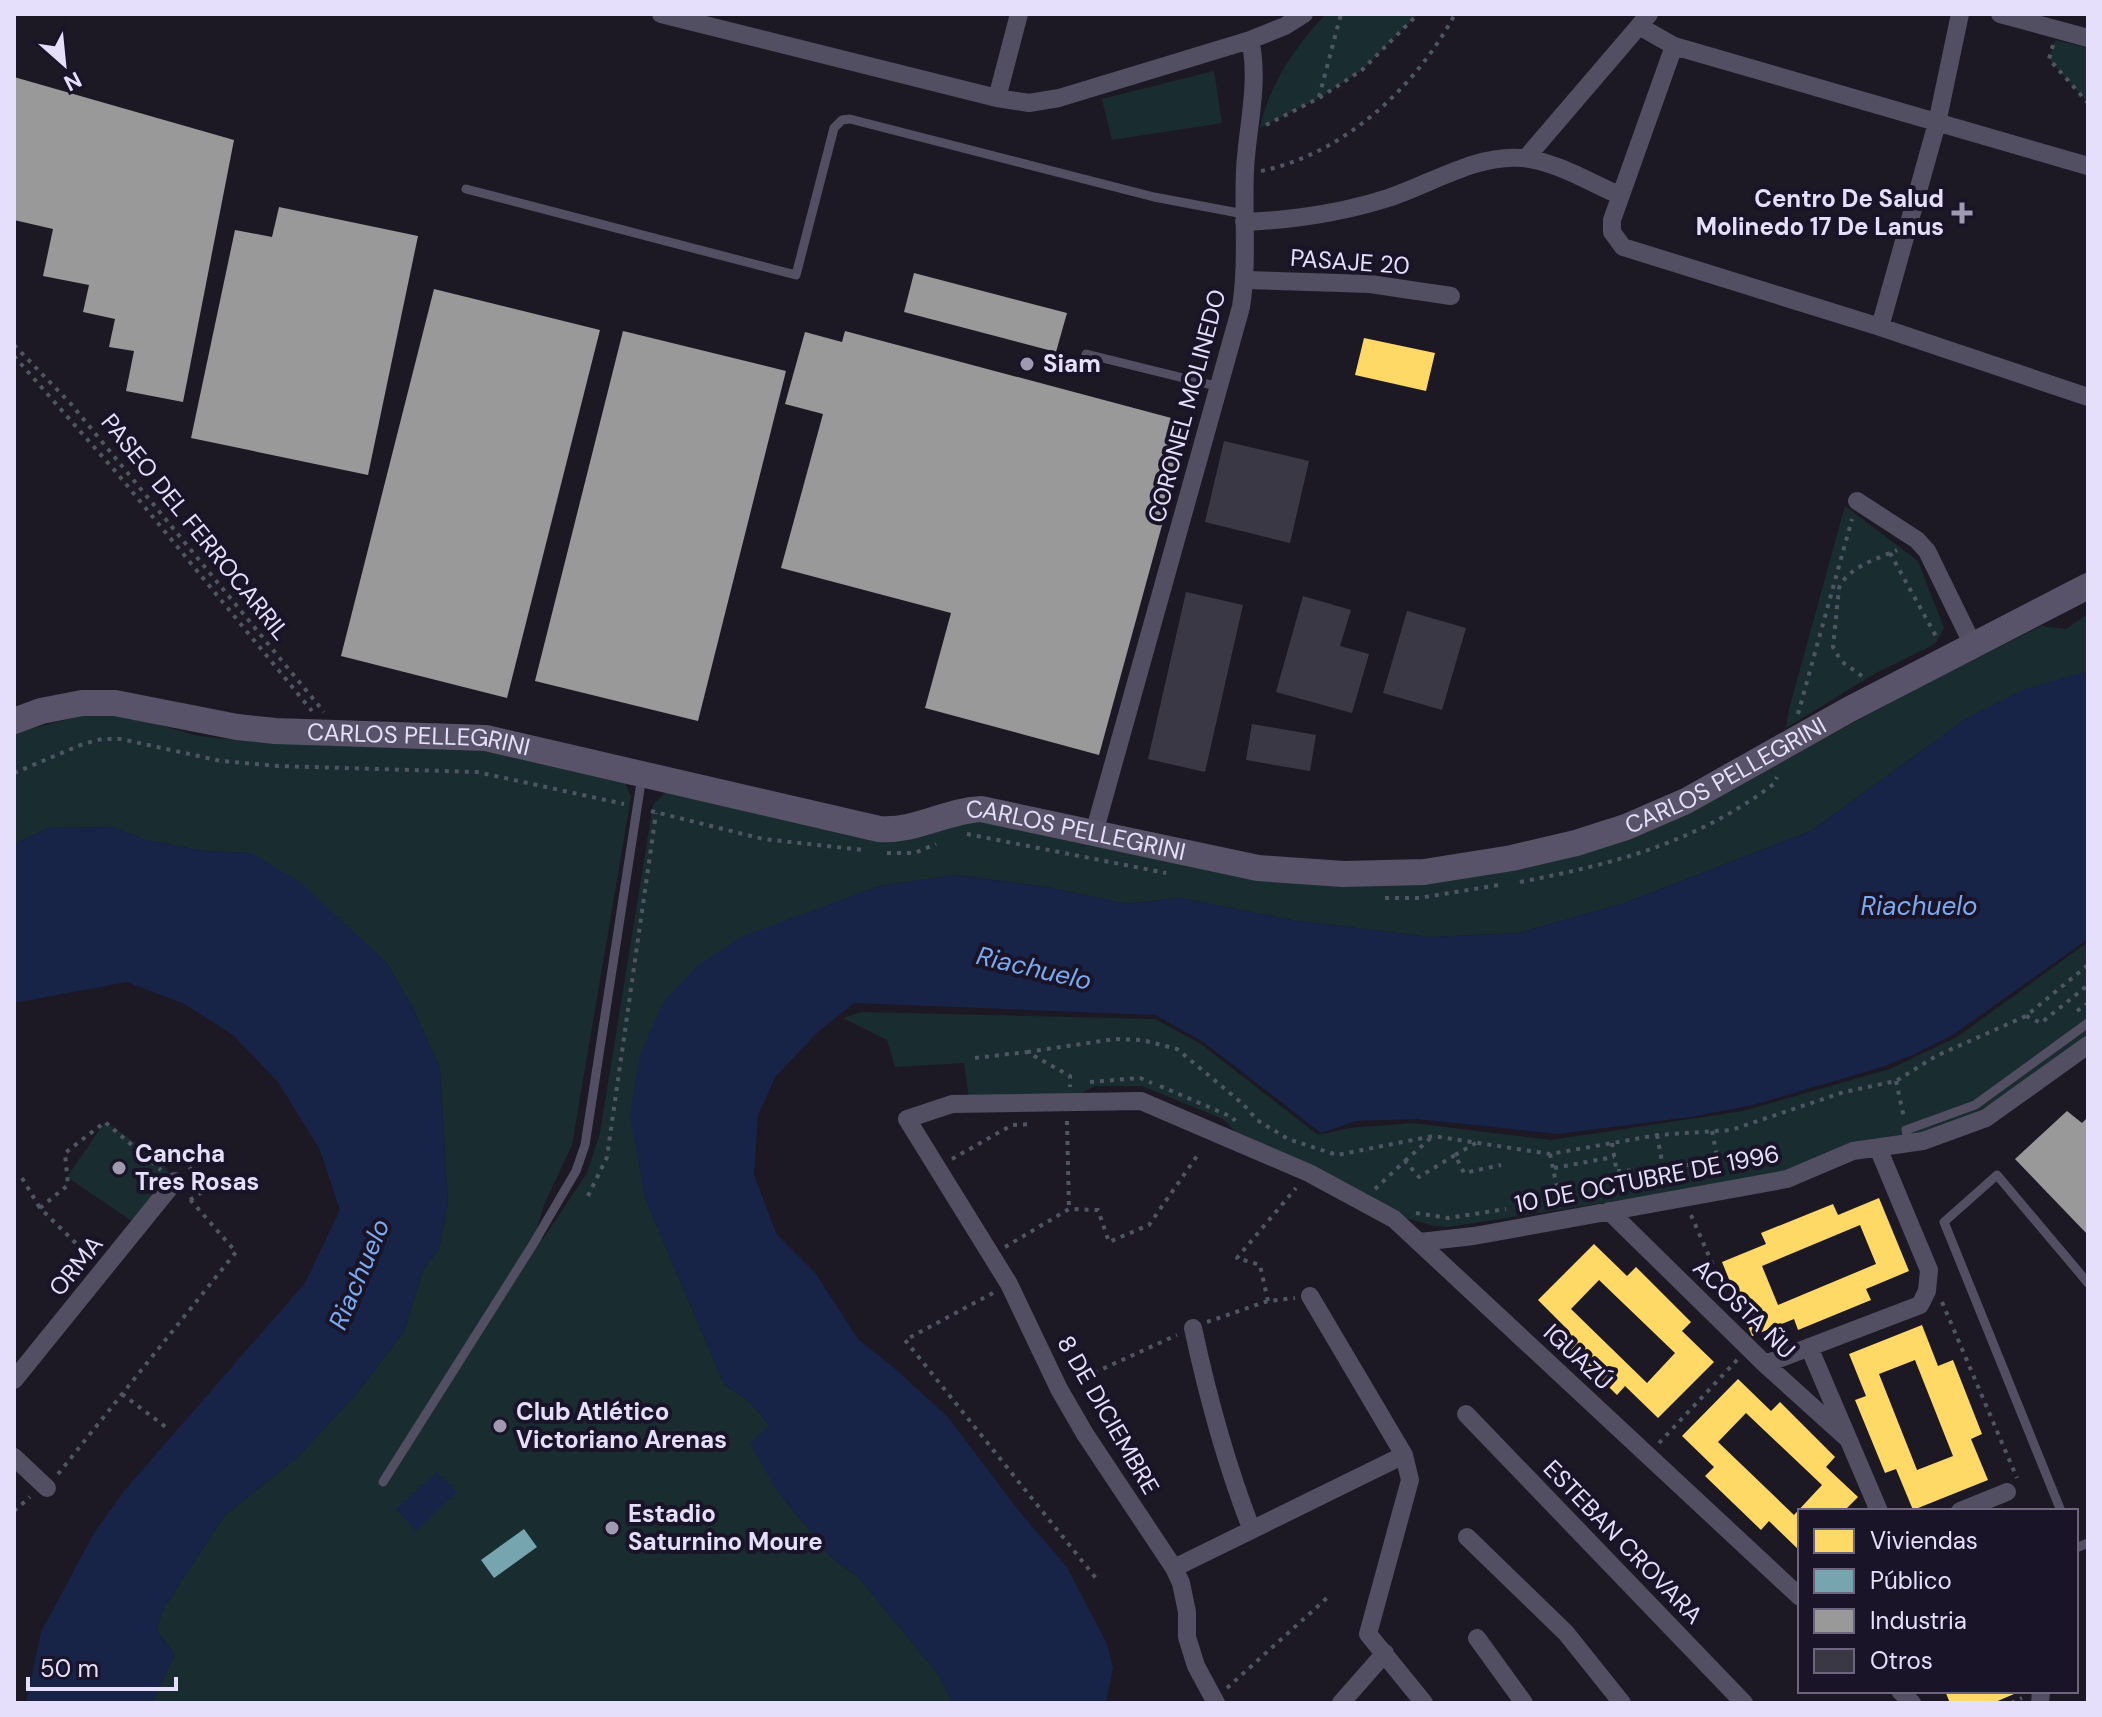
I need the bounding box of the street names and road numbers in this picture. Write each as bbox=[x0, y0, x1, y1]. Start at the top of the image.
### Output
street label: PASAJE 20 bbox=[1289, 242, 1411, 281]
street label: CORONEL MOLINEDO bbox=[1140, 286, 1233, 526]
street label: PASEO DEL FERROCARRIL bbox=[95, 407, 296, 646]
street label: CARLOS PELLEGRINI bbox=[1620, 709, 1832, 841]
street label: CARLOS PELLEGRINI bbox=[307, 716, 533, 763]
street label: CARLOS PELLEGRINI bbox=[964, 793, 1188, 867]
street label: 10 DE OCTUBRE DE 1996 bbox=[1512, 1138, 1782, 1219]
street label: ORMA bbox=[42, 1229, 109, 1302]
street label: ACOSTA ÑU bbox=[1687, 1252, 1802, 1365]
street label: IGUAZÚ bbox=[1537, 1317, 1619, 1396]
street label: 8 DE DICIEMBRE bbox=[1050, 1330, 1166, 1500]
street label: ESTEBAN CROVARA bbox=[1537, 1453, 1710, 1630]

